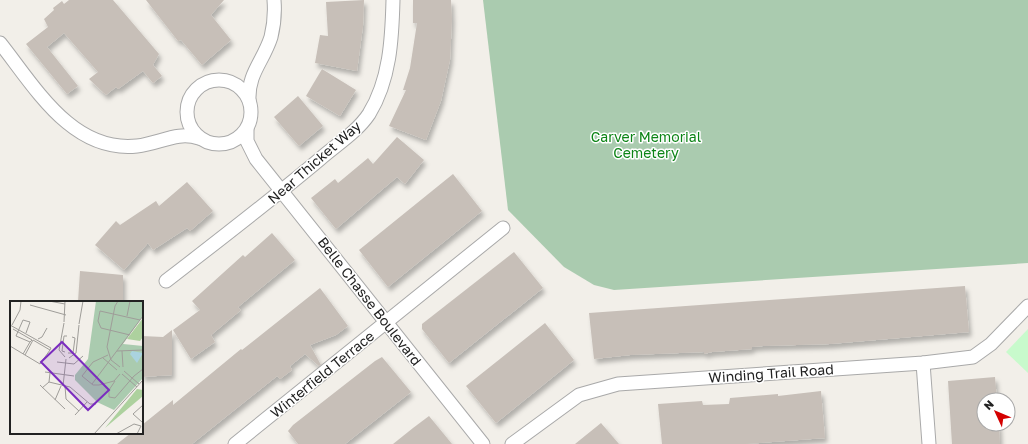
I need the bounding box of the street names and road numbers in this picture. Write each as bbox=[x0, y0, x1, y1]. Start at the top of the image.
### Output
street label: Near Thicket Way bbox=[264, 117, 364, 207]
street label: Belle Chasse Boulevard bbox=[315, 233, 425, 369]
street label: Winterfield Terrace bbox=[267, 327, 377, 421]
street label: Winding Trail Road bbox=[708, 360, 834, 386]

